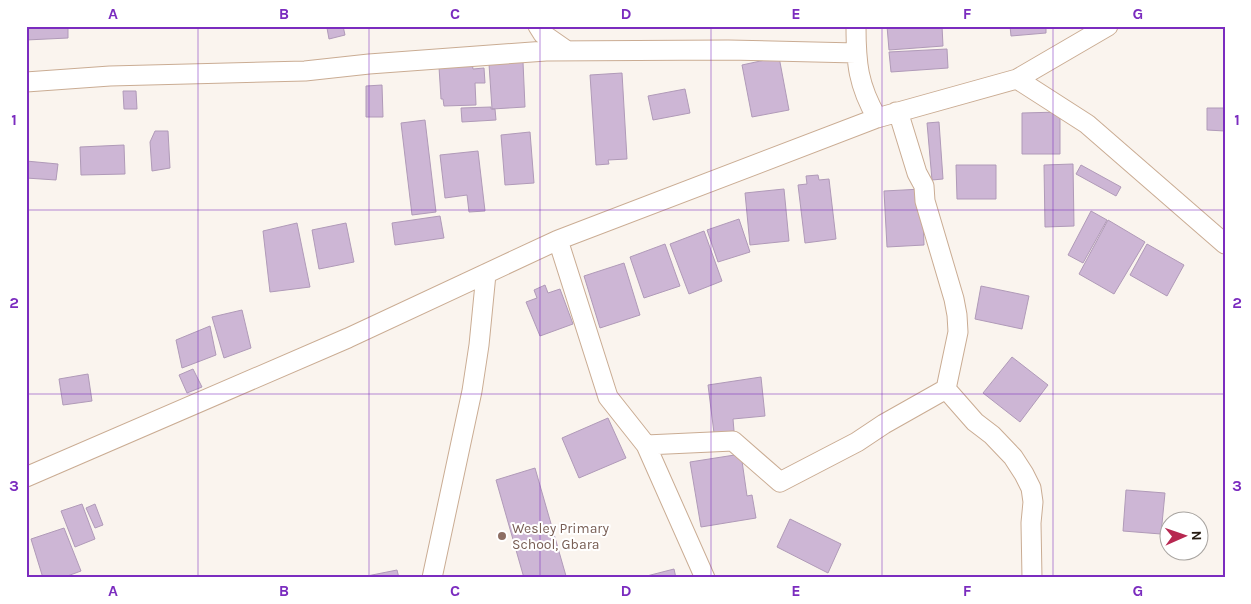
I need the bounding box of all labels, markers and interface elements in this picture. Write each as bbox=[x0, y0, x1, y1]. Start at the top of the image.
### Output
text: A bbox=[108, 4, 118, 23]
text: B bbox=[279, 4, 289, 23]
text: C bbox=[450, 4, 460, 23]
text: D bbox=[621, 4, 632, 23]
text: E bbox=[791, 4, 801, 23]
text: F bbox=[963, 4, 972, 23]
text: G bbox=[1133, 4, 1143, 23]
text: 1 bbox=[11, 110, 17, 129]
text: 1 bbox=[1234, 110, 1240, 129]
text: 2 bbox=[9, 293, 19, 312]
text: 2 bbox=[1232, 293, 1242, 312]
text: 3 bbox=[9, 476, 19, 495]
text: 3 bbox=[1232, 476, 1242, 495]
north arrow bbox=[1158, 512, 1208, 562]
place label: Wesley Primary School, Gbara bbox=[512, 520, 609, 553]
marker: Wesley Primary School, Gbara bbox=[496, 530, 508, 542]
text: N bbox=[1188, 530, 1205, 541]
text: A bbox=[108, 581, 118, 600]
text: B bbox=[279, 581, 289, 600]
text: C bbox=[450, 581, 460, 600]
text: D bbox=[621, 581, 632, 600]
text: E bbox=[791, 581, 801, 600]
text: F bbox=[963, 581, 972, 600]
text: G bbox=[1133, 581, 1143, 600]

